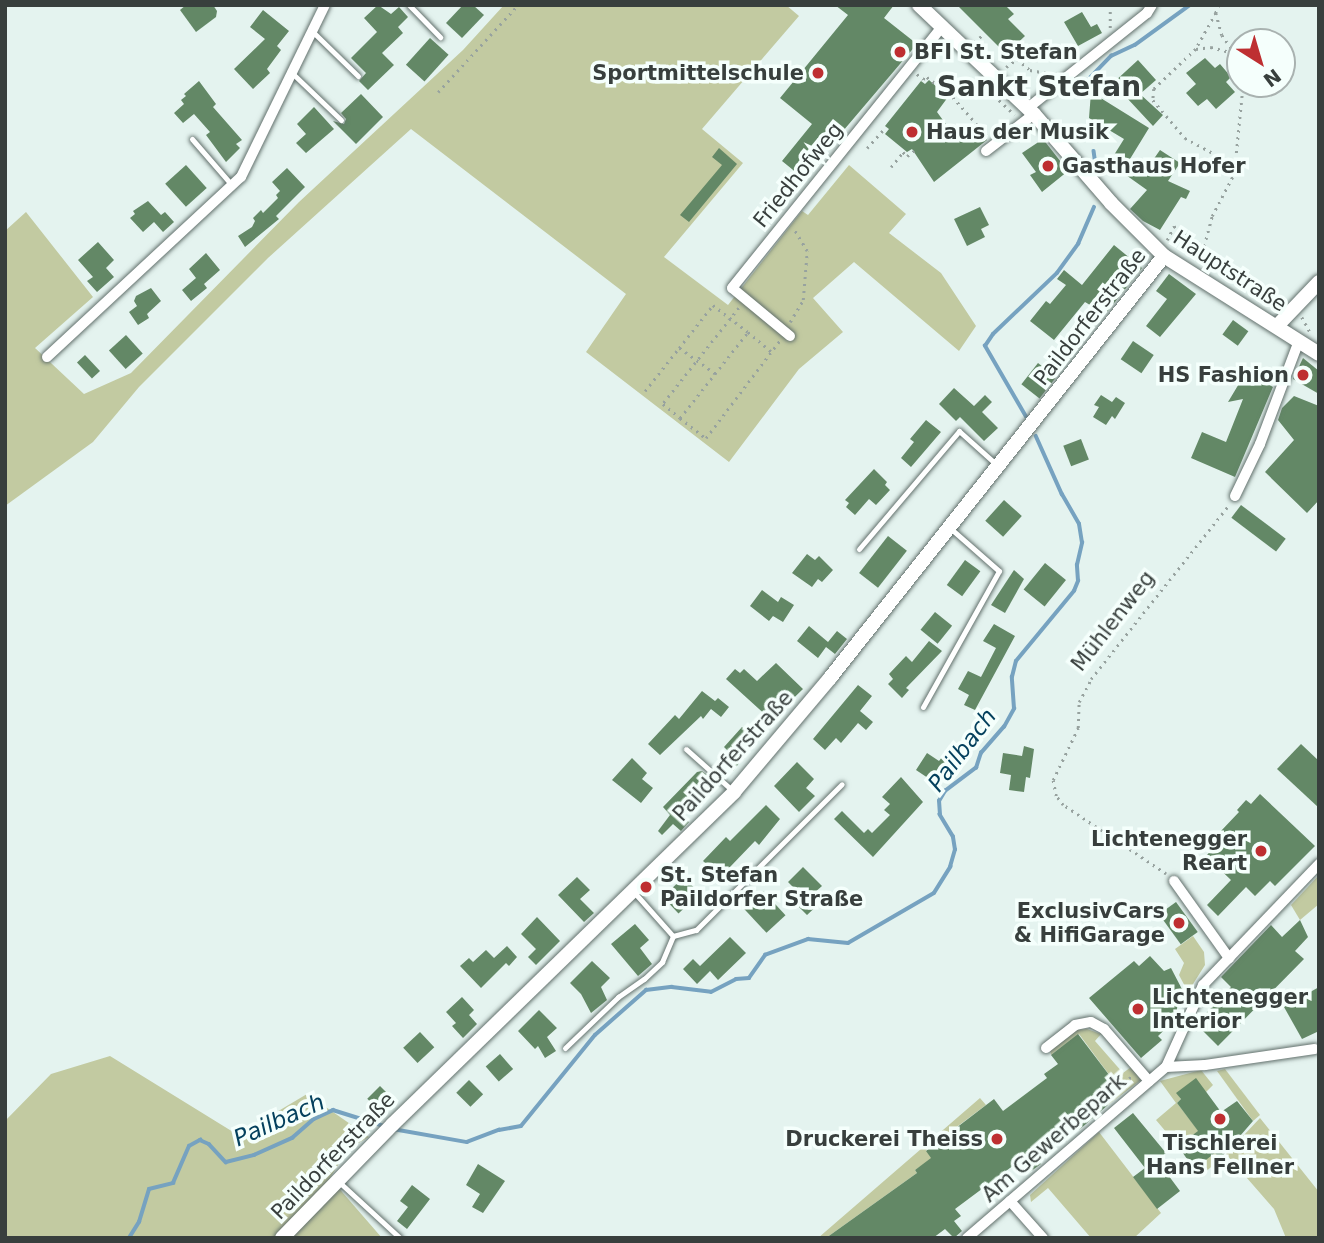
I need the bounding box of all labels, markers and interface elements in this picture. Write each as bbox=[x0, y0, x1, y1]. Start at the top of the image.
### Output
north arrow bbox=[1226, 28, 1296, 98]
place label: BFI St. Stefan bbox=[914, 39, 1078, 65]
marker: BFI St. Stefan bbox=[892, 44, 908, 60]
place label: Sportmittelschule bbox=[592, 60, 804, 86]
marker: Sportmittelschule bbox=[810, 65, 826, 81]
text: N bbox=[1259, 65, 1285, 92]
district label: Sankt Stefan bbox=[937, 70, 1141, 104]
street label: Friedhofweg bbox=[748, 117, 848, 233]
place label: Haus der Musik bbox=[926, 119, 1109, 145]
marker: Haus der Musik bbox=[904, 124, 920, 140]
place label: Gasthaus Hofer bbox=[1062, 153, 1246, 179]
marker: Gasthaus Hofer bbox=[1040, 158, 1056, 174]
street label: Hauptstraße bbox=[1168, 225, 1292, 317]
street label: Paildorferstraße bbox=[1029, 244, 1151, 390]
place label: HS Fashion bbox=[1158, 362, 1289, 388]
marker: HS Fashion bbox=[1295, 367, 1311, 383]
street label: Mühlenweg bbox=[1066, 566, 1160, 676]
street label: Paildorferstraße bbox=[668, 686, 798, 826]
water label: Pailbach bbox=[922, 703, 1002, 797]
place label: Lichtenegger Reart bbox=[1091, 826, 1247, 876]
marker: Lichtenegger Reart bbox=[1253, 843, 1269, 859]
place label: St. Stefan Paildorfer Straße bbox=[660, 862, 863, 912]
marker: St. Stefan Paildorfer Straße bbox=[638, 879, 654, 895]
place label: ExclusivCars & HifiGarage bbox=[1014, 898, 1165, 948]
marker: ExclusivCars & HifiGarage bbox=[1171, 915, 1187, 931]
place label: Lichtenegger Interior bbox=[1152, 984, 1308, 1034]
marker: Lichtenegger Interior bbox=[1130, 1001, 1146, 1017]
street label: Am Gewerbepark bbox=[977, 1069, 1131, 1207]
street label: Paildorferstraße bbox=[266, 1087, 400, 1225]
water label: Pailbach bbox=[229, 1088, 329, 1152]
marker: Tischlerei Hans Fellner bbox=[1212, 1111, 1228, 1127]
place label: Druckerei Theiss bbox=[785, 1126, 983, 1152]
place label: Tischlerei Hans Fellner bbox=[1146, 1130, 1294, 1180]
marker: Druckerei Theiss bbox=[989, 1131, 1005, 1147]

